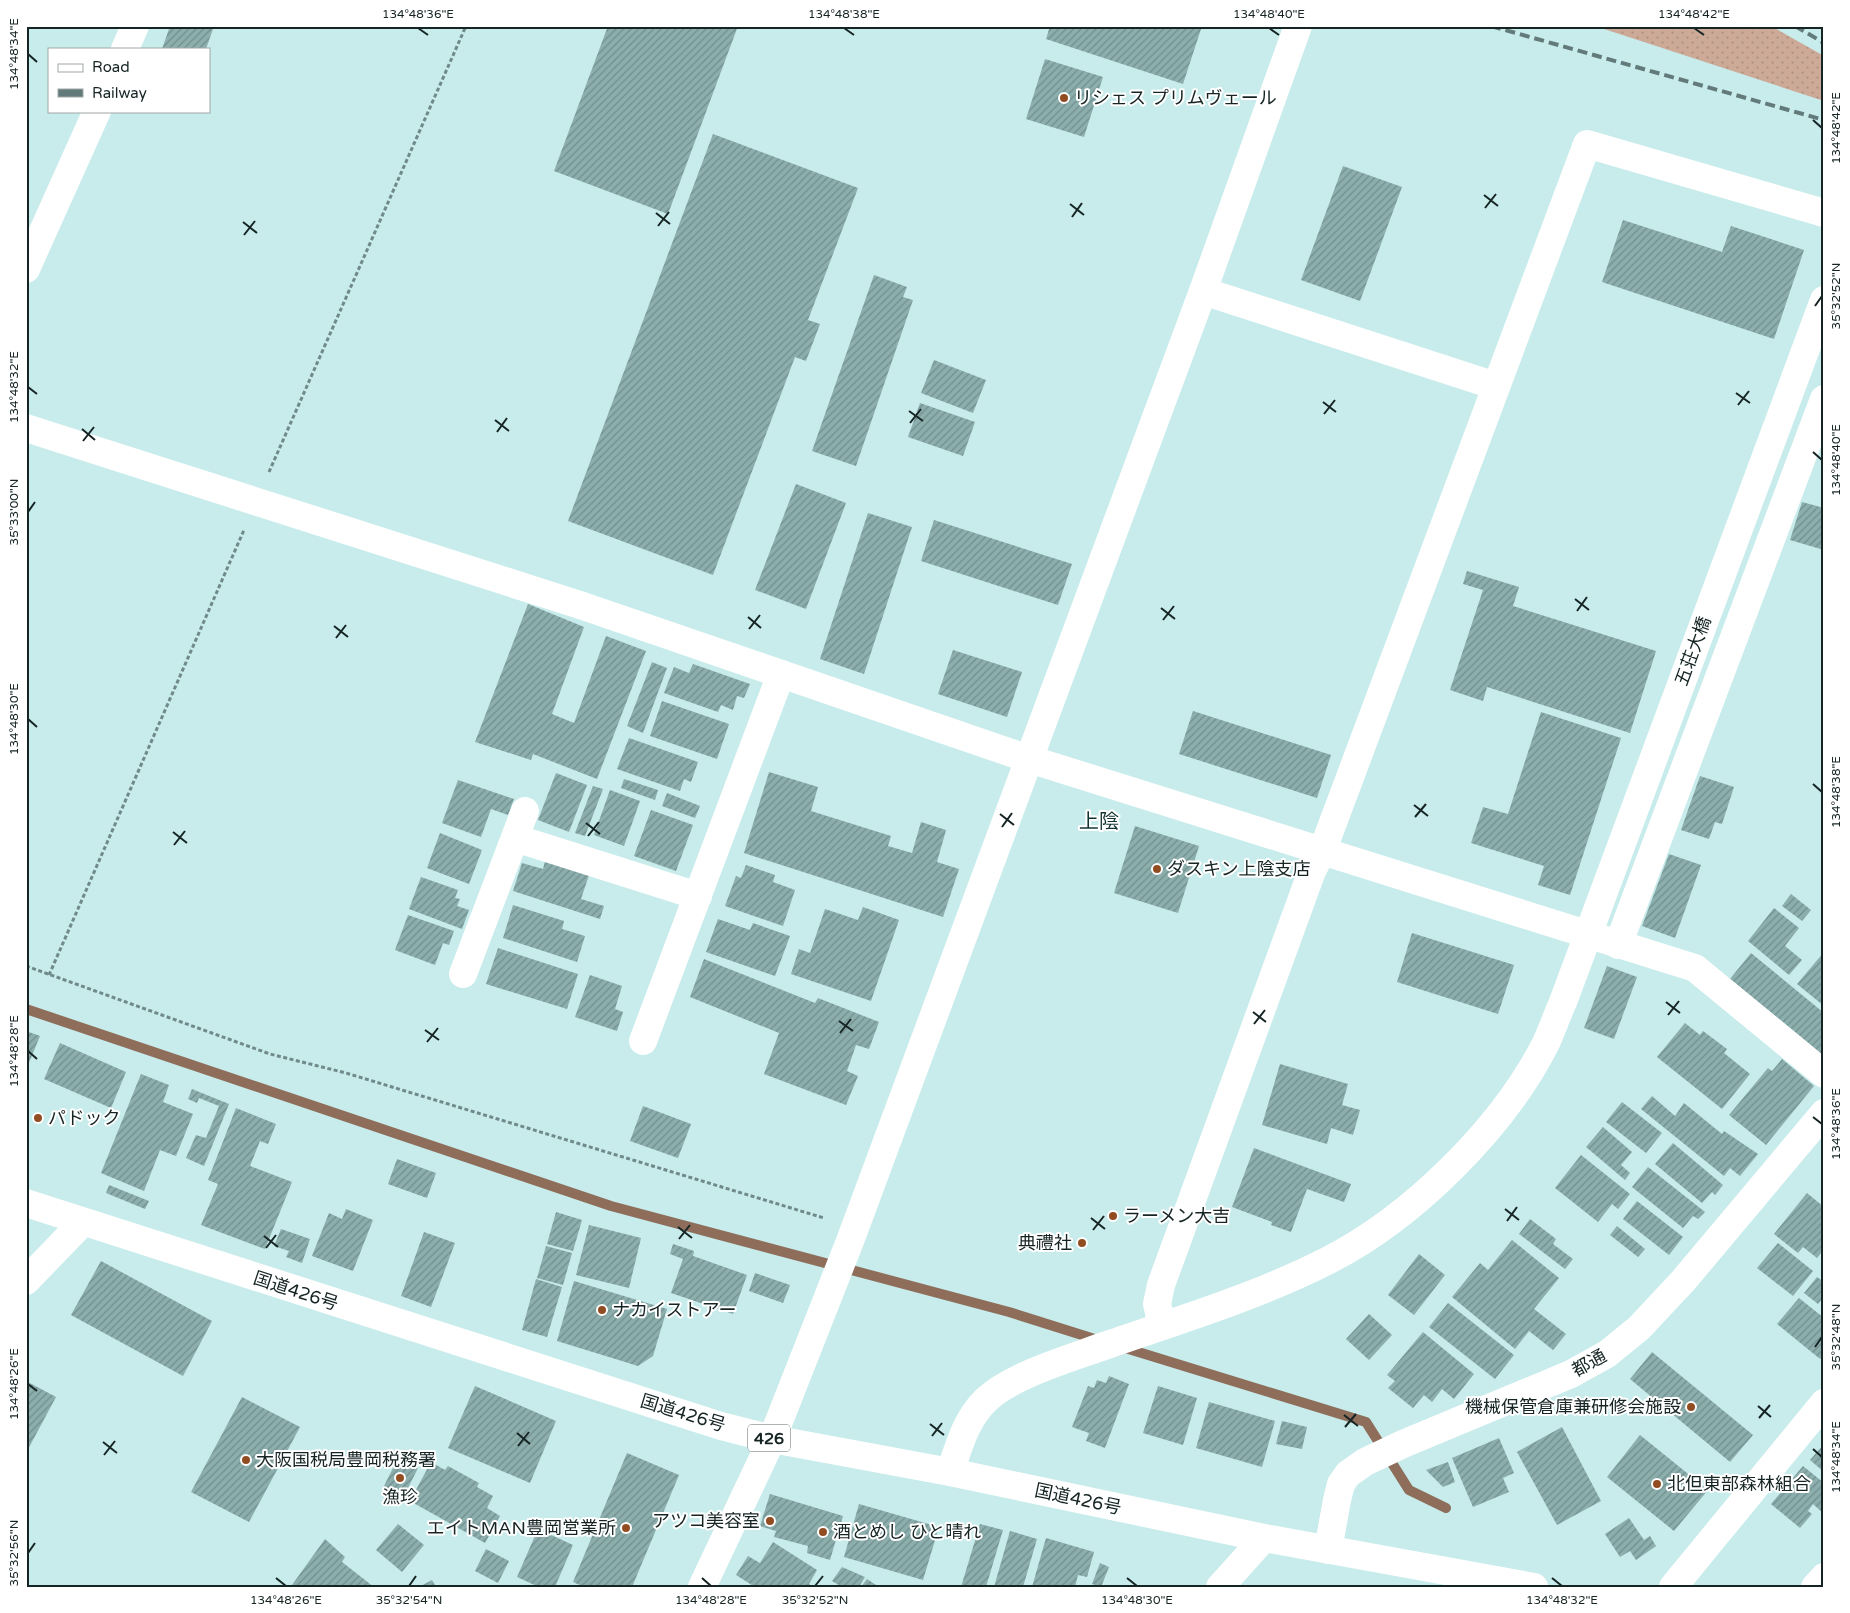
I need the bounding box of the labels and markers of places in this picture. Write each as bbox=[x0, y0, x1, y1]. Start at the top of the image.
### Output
place label: リシェス プリムヴェール bbox=[1074, 87, 1277, 109]
marker: リシェス プリムヴェール bbox=[1058, 92, 1070, 104]
place label: ダスキン上陰支店 bbox=[1167, 858, 1310, 880]
marker: ダスキン上陰支店 bbox=[1151, 863, 1163, 875]
place label: パドック bbox=[48, 1107, 121, 1129]
marker: パドック bbox=[32, 1112, 44, 1124]
place label: ラーメン大吉 bbox=[1123, 1205, 1230, 1227]
marker: ラーメン大吉 bbox=[1107, 1210, 1119, 1222]
place label: 典禮社 bbox=[1018, 1232, 1072, 1254]
marker: 典禮社 bbox=[1076, 1237, 1088, 1249]
place label: ナカイストアー bbox=[612, 1299, 736, 1321]
marker: ナカイストアー bbox=[596, 1304, 608, 1316]
place label: 機械保管倉庫兼研修会施設 bbox=[1465, 1396, 1681, 1418]
marker: 機械保管倉庫兼研修会施設 bbox=[1685, 1401, 1697, 1413]
place label: 大阪国税局豊岡税務署 bbox=[256, 1449, 436, 1471]
marker: 大阪国税局豊岡税務署 bbox=[240, 1454, 252, 1466]
marker: 漁珍 bbox=[394, 1472, 406, 1484]
place label: 北但東部森林組合 bbox=[1667, 1473, 1811, 1495]
marker: 北但東部森林組合 bbox=[1651, 1478, 1663, 1490]
place label: 漁珍 bbox=[382, 1486, 418, 1508]
place label: アツコ美容室 bbox=[652, 1510, 760, 1532]
marker: アツコ美容室 bbox=[764, 1515, 776, 1527]
place label: エイトMAN豊岡営業所 bbox=[427, 1517, 616, 1539]
place label: 酒とめし ひと晴れ bbox=[833, 1521, 981, 1543]
marker: エイトMAN豊岡営業所 bbox=[620, 1522, 632, 1534]
marker: 酒とめし ひと晴れ bbox=[817, 1526, 829, 1538]

